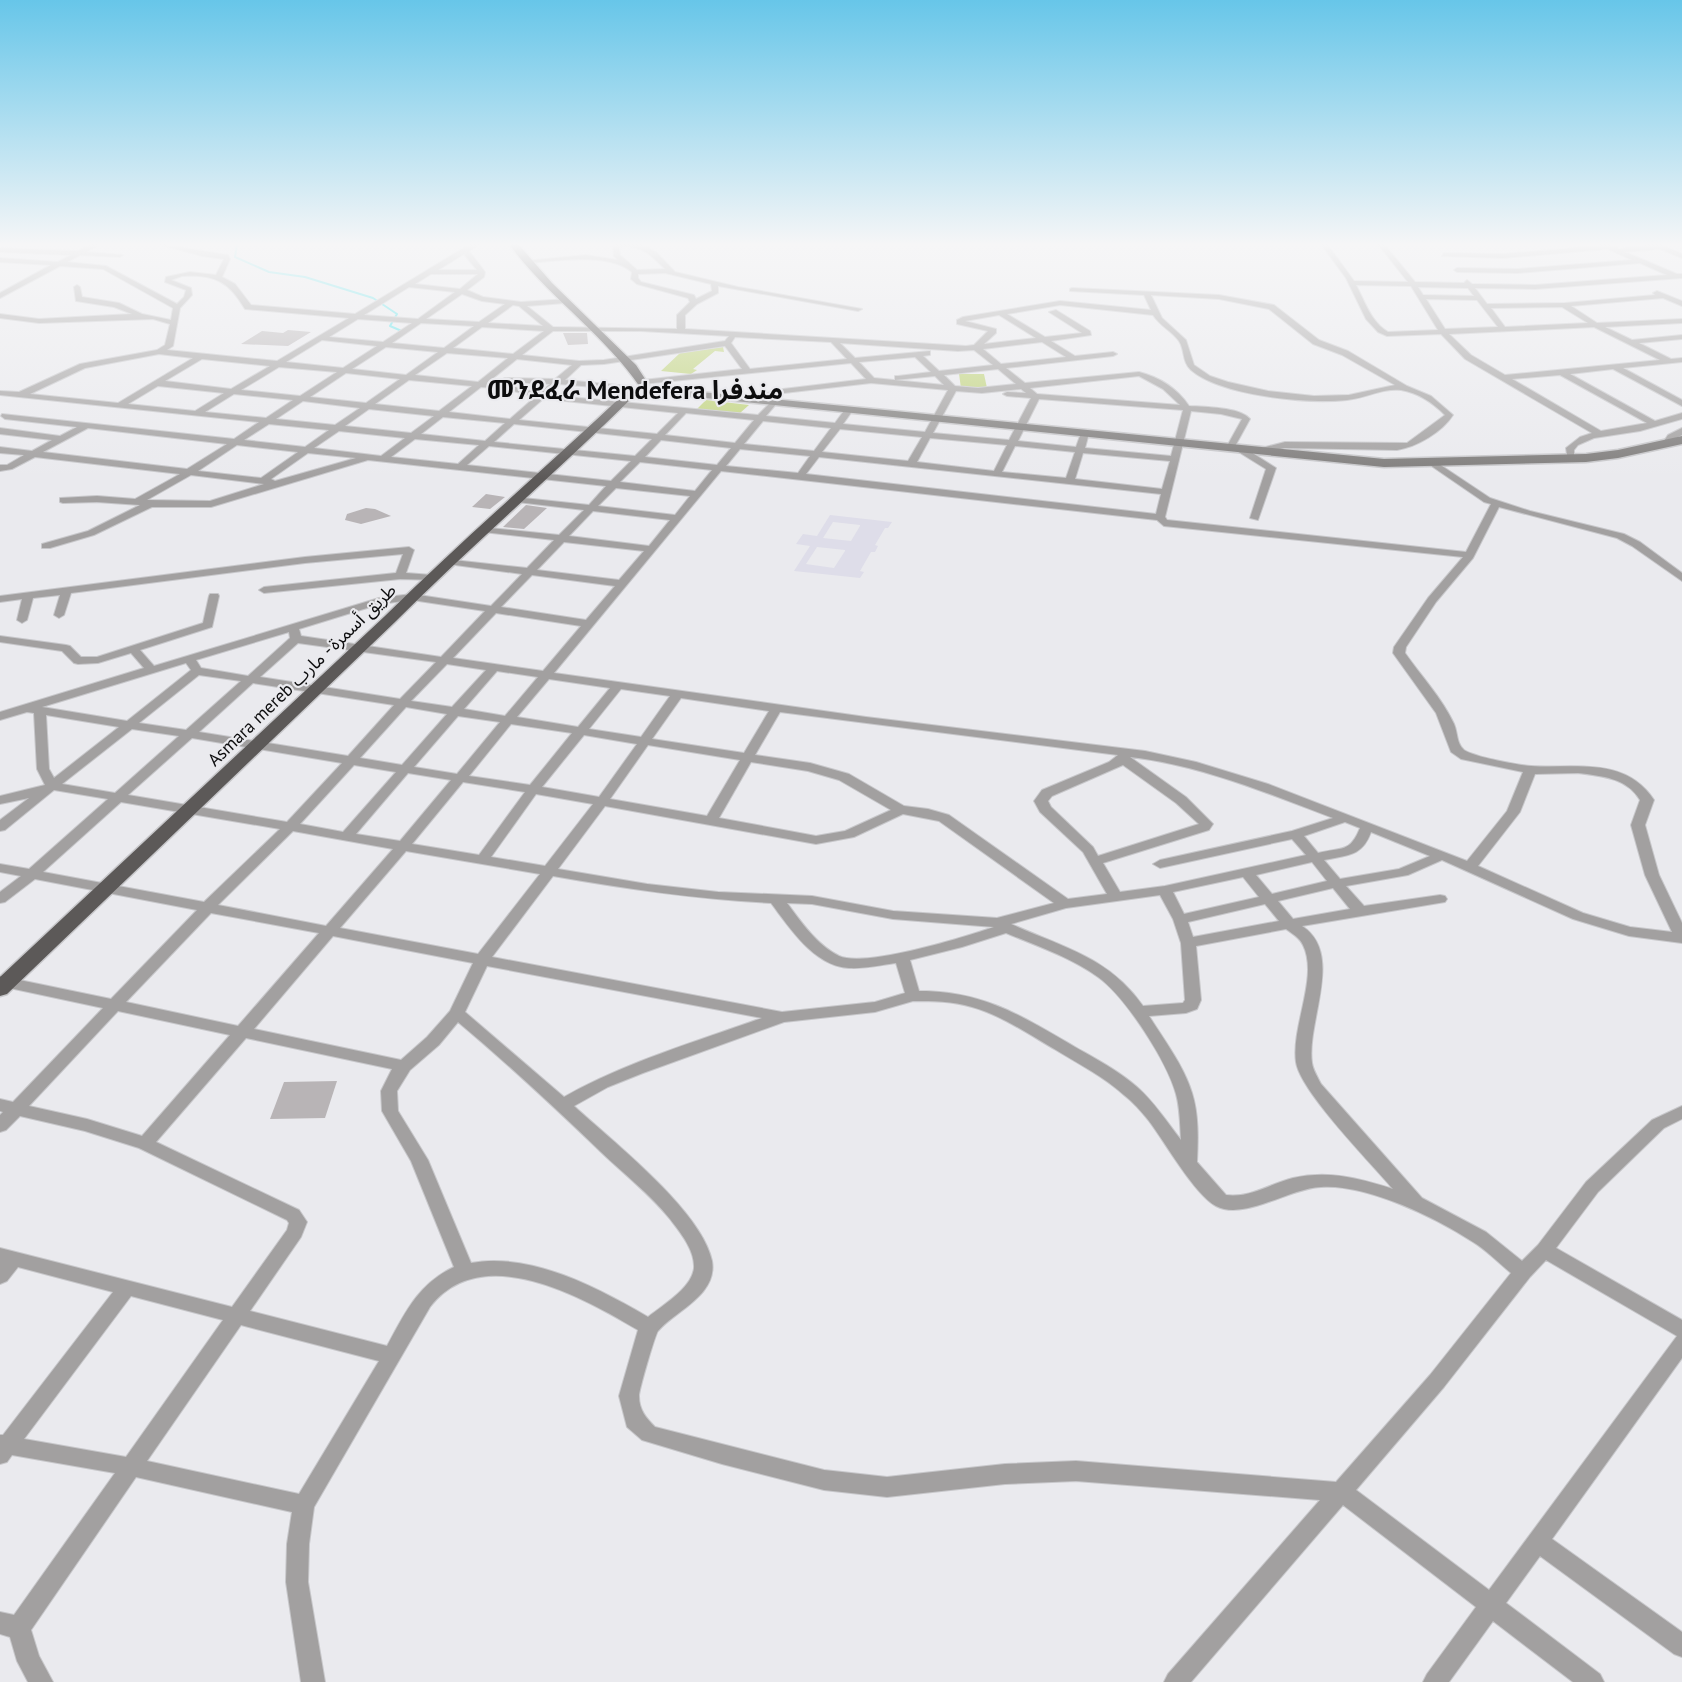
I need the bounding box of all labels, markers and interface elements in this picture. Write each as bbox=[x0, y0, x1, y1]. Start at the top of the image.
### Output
district label: መንደፈራ Mendefera مندفرا bbox=[487, 373, 783, 406]
street label: Asmara mereb طريق أسمرة - مارب bbox=[203, 578, 401, 771]

